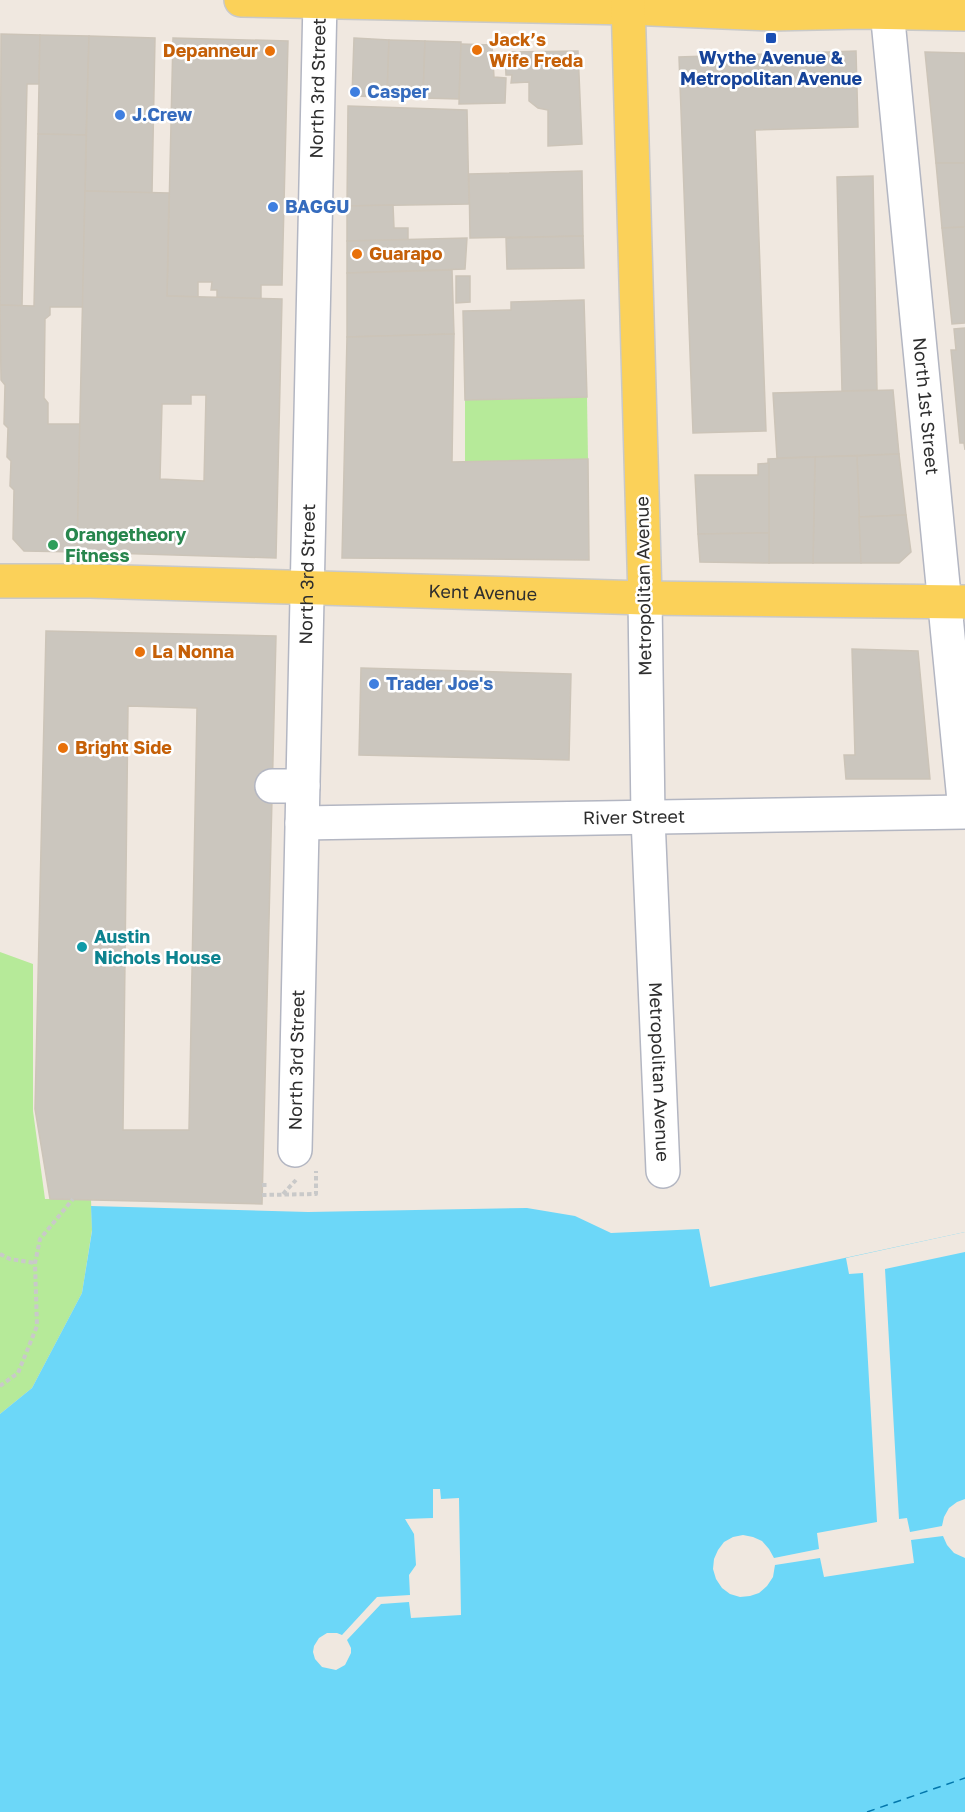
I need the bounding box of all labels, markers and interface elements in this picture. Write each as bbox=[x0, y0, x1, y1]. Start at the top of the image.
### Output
street label: North 3rd Street bbox=[305, 18, 330, 159]
place label: Jack’s Wife Freda bbox=[489, 28, 583, 71]
marker: Wythe Avenue & Metropolitan Avenue bbox=[764, 31, 778, 45]
place label: Depanneur bbox=[163, 39, 258, 61]
marker: Jack’s Wife Freda bbox=[470, 43, 484, 57]
marker: Depanneur bbox=[263, 44, 277, 58]
place label: Wythe Avenue & Metropolitan Avenue bbox=[680, 46, 862, 89]
place label: Casper bbox=[367, 80, 429, 102]
marker: Casper bbox=[348, 85, 362, 99]
place label: J.Crew bbox=[132, 103, 192, 125]
marker: J.Crew bbox=[113, 108, 127, 122]
place label: BAGGU bbox=[285, 195, 349, 217]
marker: BAGGU bbox=[266, 200, 280, 214]
place label: Guarapo bbox=[369, 242, 443, 264]
marker: Guarapo bbox=[350, 247, 364, 261]
street label: North 1st Street bbox=[909, 336, 944, 476]
street label: Metropolitan Avenue bbox=[630, 496, 656, 676]
street label: North 3rd Street bbox=[294, 503, 319, 645]
place label: Orangetheory Fitness bbox=[65, 523, 187, 566]
marker: Orangetheory Fitness bbox=[46, 538, 60, 552]
street label: Kent Avenue bbox=[428, 579, 538, 605]
place label: La Nonna bbox=[152, 640, 234, 662]
marker: La Nonna bbox=[133, 645, 147, 659]
place label: Trader Joe's bbox=[386, 672, 493, 694]
marker: Trader Joe's bbox=[367, 677, 381, 691]
place label: Bright Side bbox=[75, 736, 172, 758]
marker: Bright Side bbox=[56, 741, 70, 755]
street label: River Street bbox=[583, 805, 685, 828]
place label: Austin Nichols House bbox=[94, 925, 222, 968]
marker: Austin Nichols House bbox=[75, 940, 89, 954]
street label: Metropolitan Avenue bbox=[645, 981, 675, 1162]
street label: North 3rd Street bbox=[283, 989, 308, 1131]

